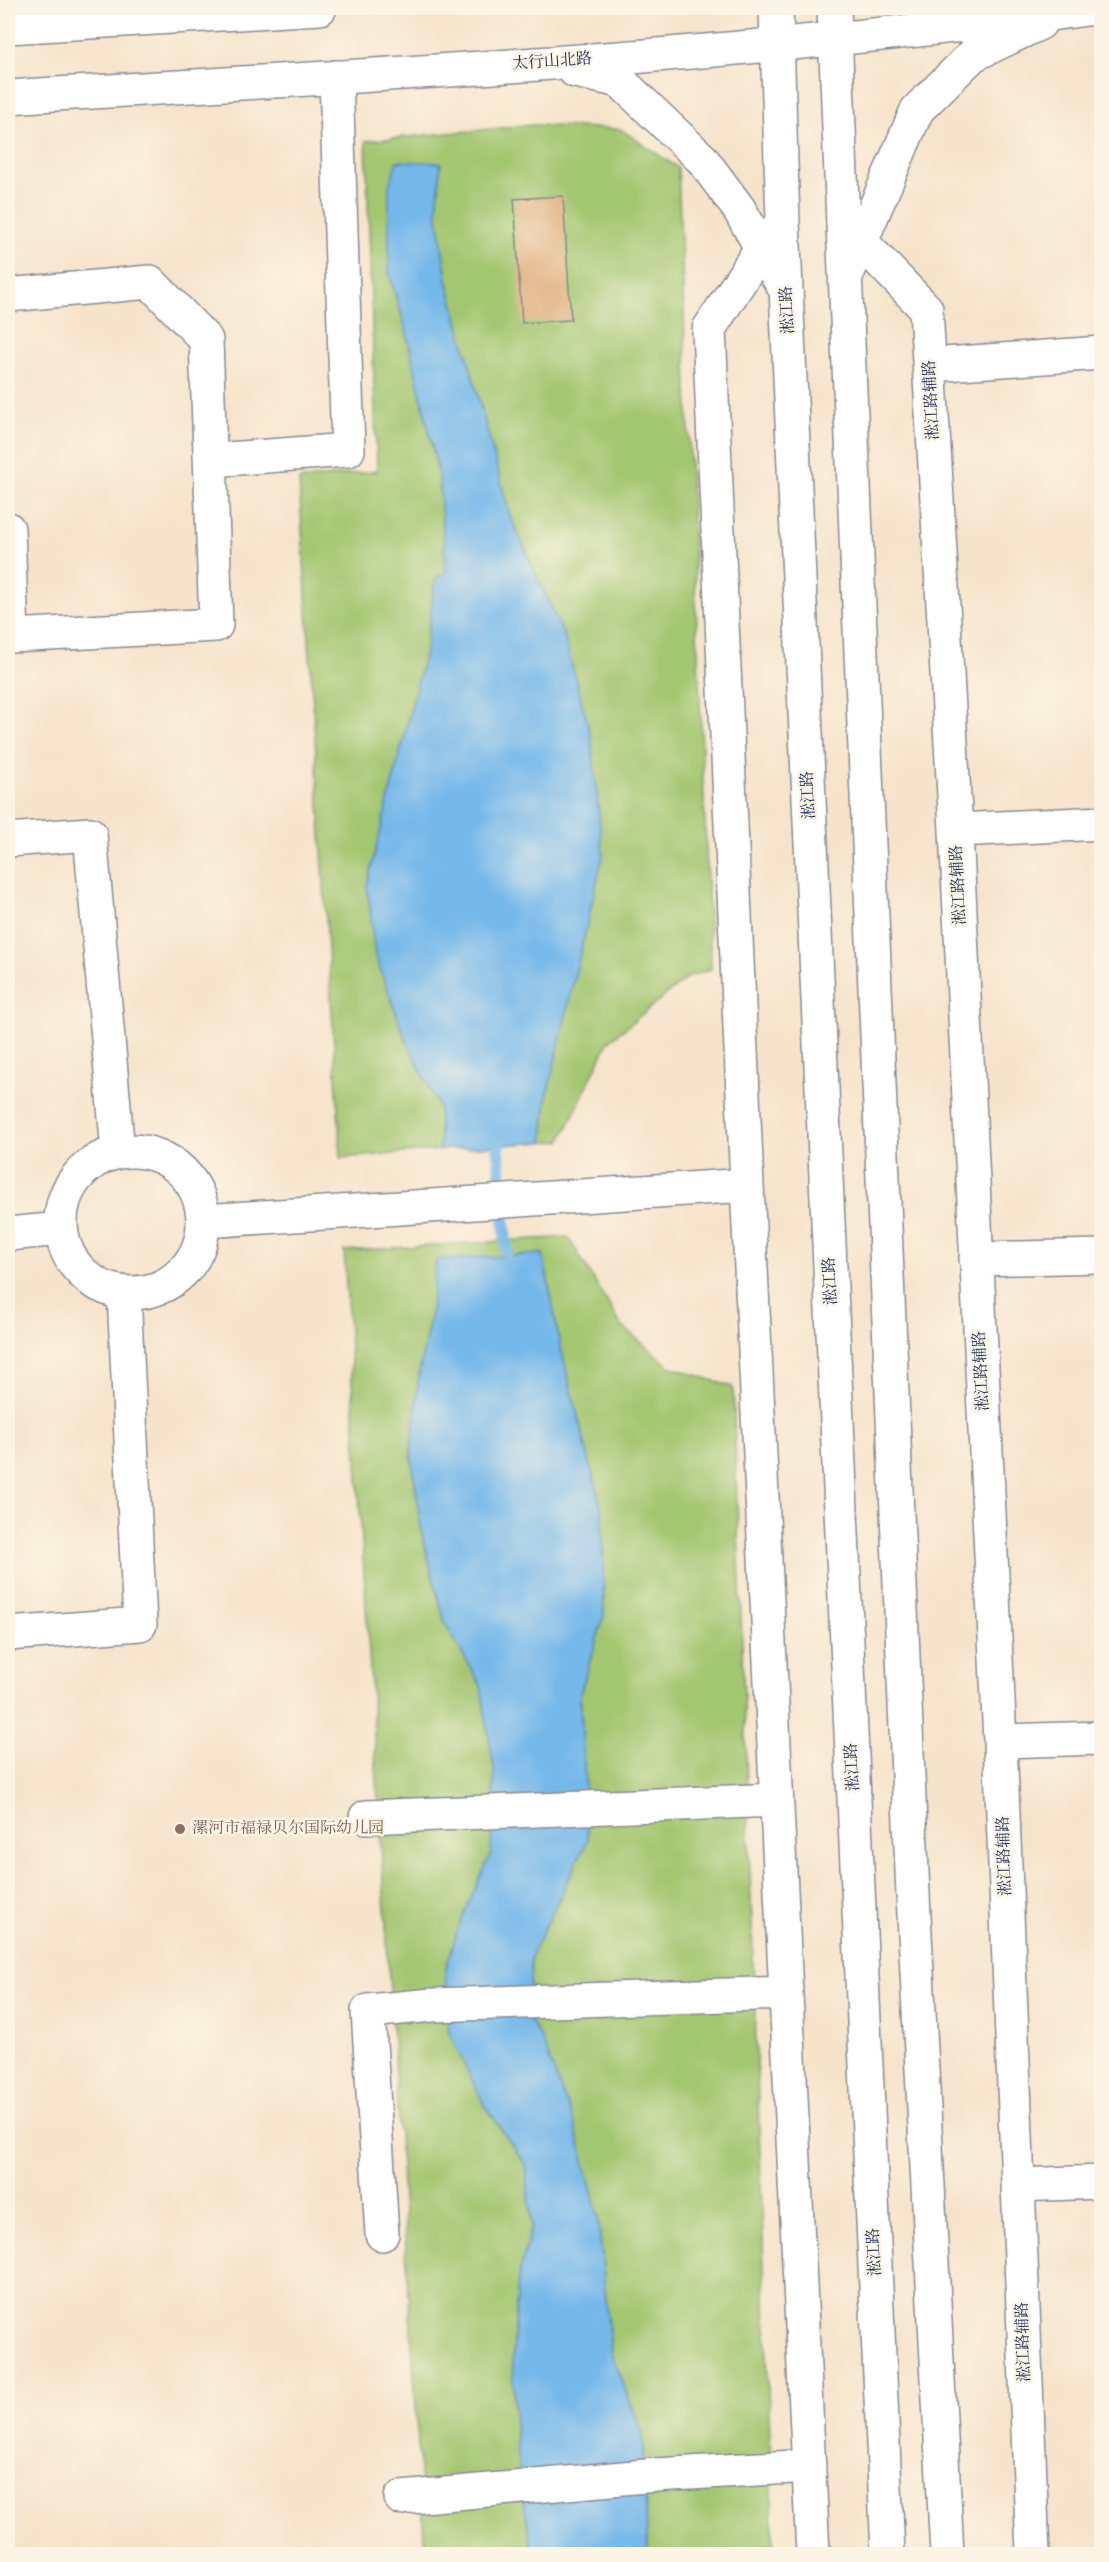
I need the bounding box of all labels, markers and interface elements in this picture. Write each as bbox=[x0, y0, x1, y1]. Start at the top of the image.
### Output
street label: 太行山北路 bbox=[511, 49, 592, 73]
street label: 淞江路 bbox=[777, 286, 797, 334]
street label: 淞江路辅路 bbox=[920, 360, 942, 440]
street label: 淞江路 bbox=[798, 771, 818, 819]
street label: 淞江路辅路 bbox=[947, 845, 969, 925]
street label: 淞江路 bbox=[820, 1257, 840, 1305]
street label: 淞江路辅路 bbox=[970, 1331, 992, 1411]
street label: 淞江路 bbox=[842, 1743, 862, 1791]
street label: 淞江路辅路 bbox=[994, 1816, 1014, 1896]
place label: 漯河市福禄贝尔国际幼儿园 bbox=[192, 1819, 384, 1837]
marker: 漯河市福禄贝尔国际幼儿园 bbox=[173, 1822, 187, 1836]
street label: 淞江路 bbox=[864, 2228, 884, 2276]
street label: 淞江路辅路 bbox=[1013, 2302, 1033, 2382]

